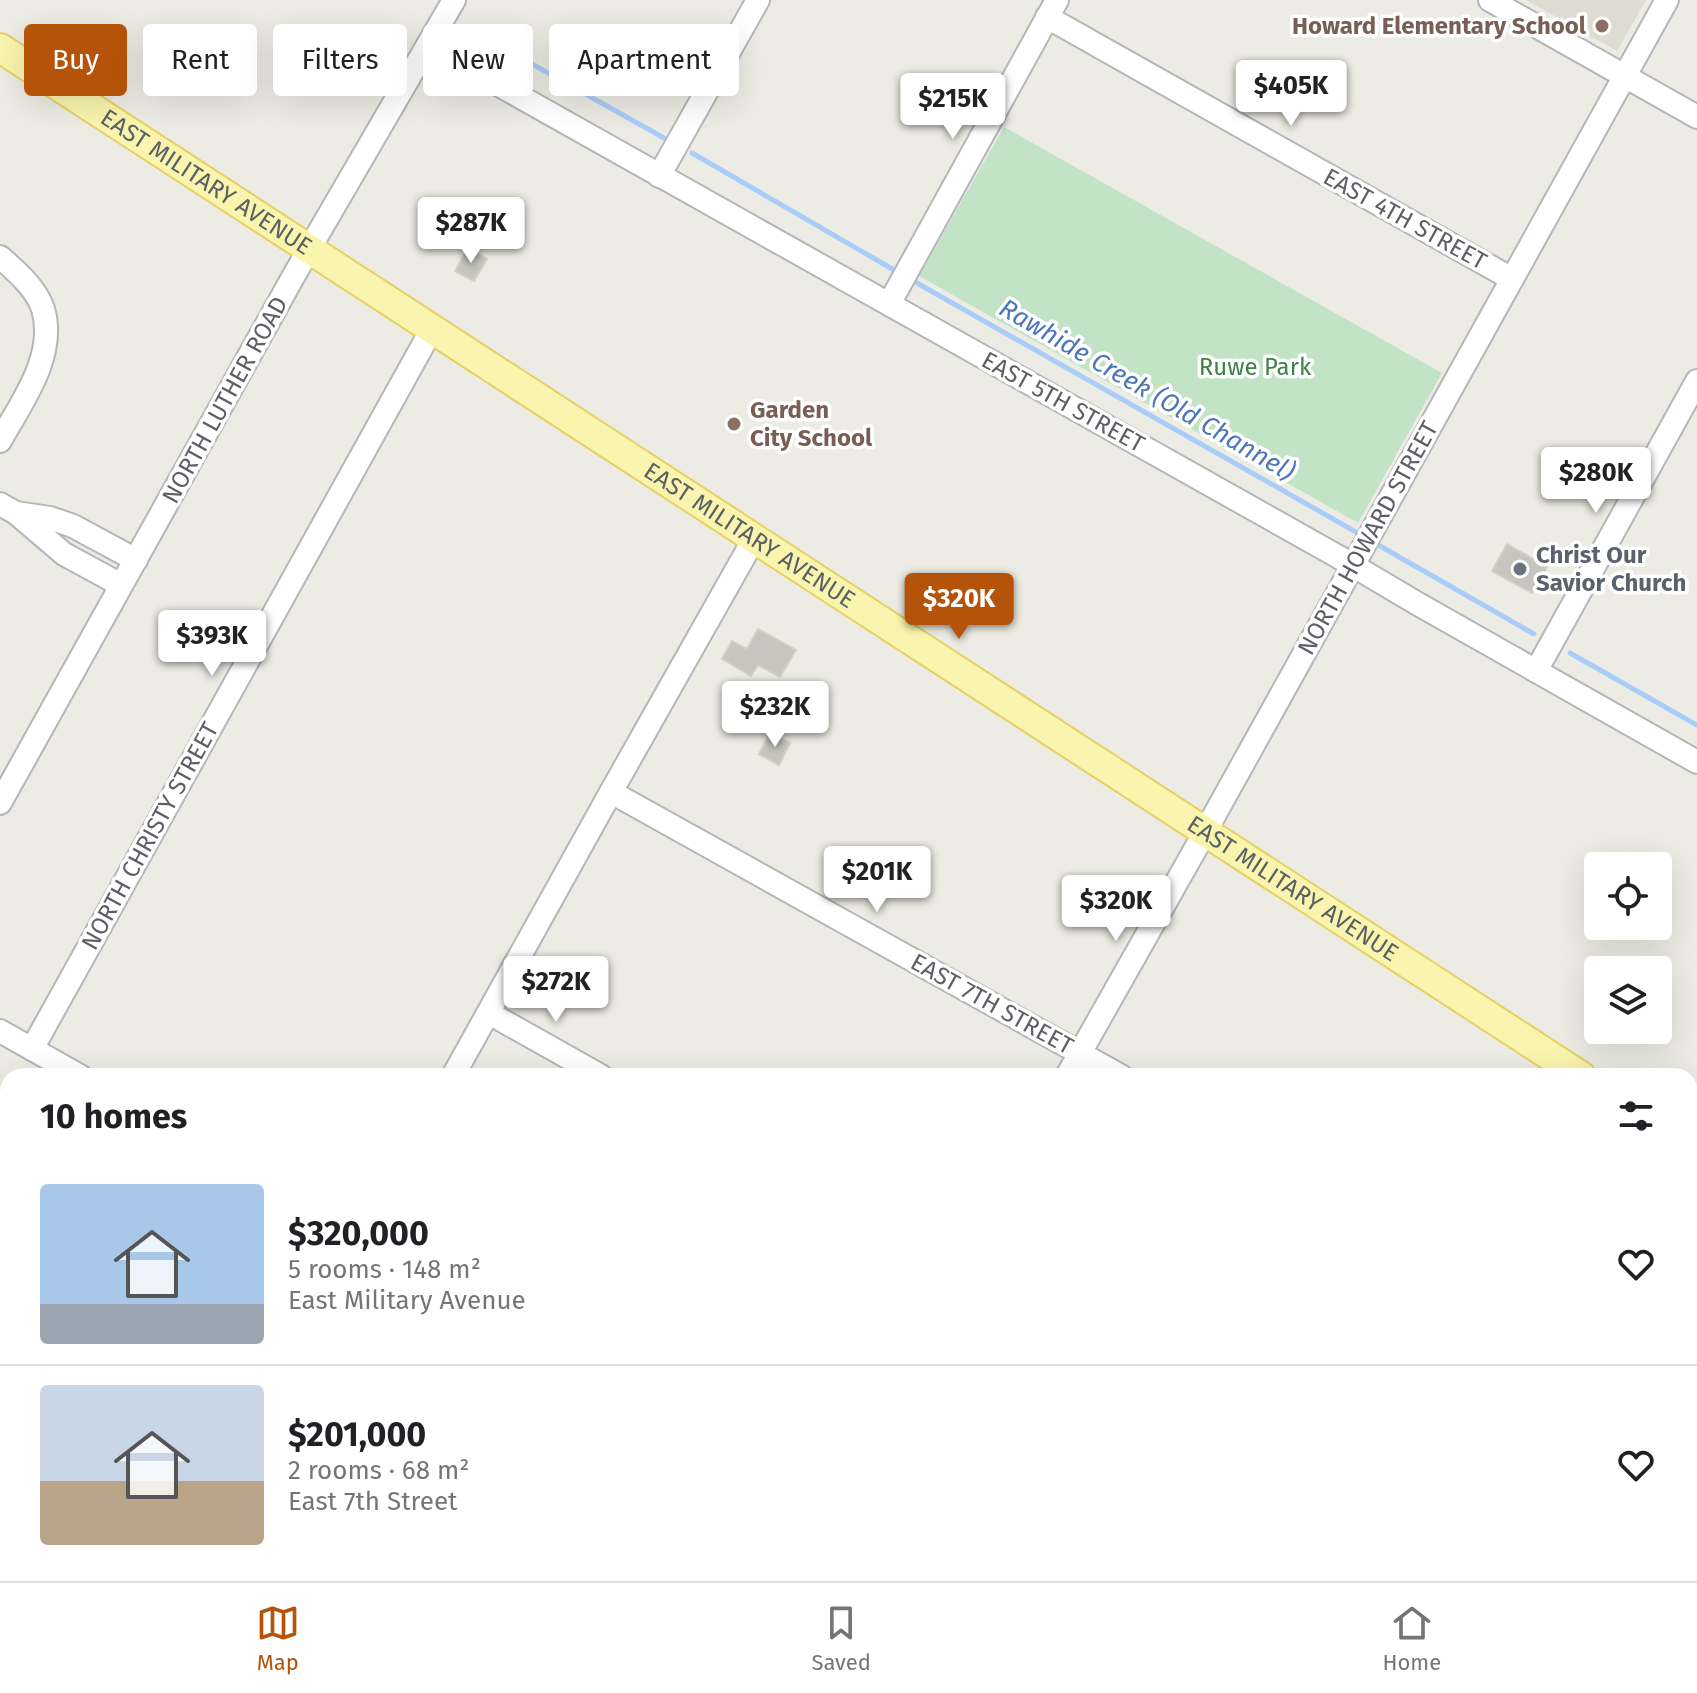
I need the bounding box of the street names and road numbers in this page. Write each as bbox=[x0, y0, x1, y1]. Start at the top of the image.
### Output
street label: EAST MILITARY AVENUE bbox=[95, 103, 317, 261]
street label: EAST 4TH STREET bbox=[1319, 163, 1492, 276]
street label: NORTH LUTHER ROAD bbox=[157, 292, 293, 508]
street label: EAST 5TH STREET bbox=[977, 346, 1150, 459]
street label: NORTH HOWARD STREET bbox=[1292, 416, 1444, 660]
street label: EAST MILITARY AVENUE bbox=[639, 457, 860, 614]
street label: NORTH CHRISTY STREET bbox=[76, 717, 224, 955]
street label: EAST MILITARY AVENUE bbox=[1182, 810, 1404, 967]
street label: EAST 7TH STREET bbox=[906, 948, 1079, 1060]

